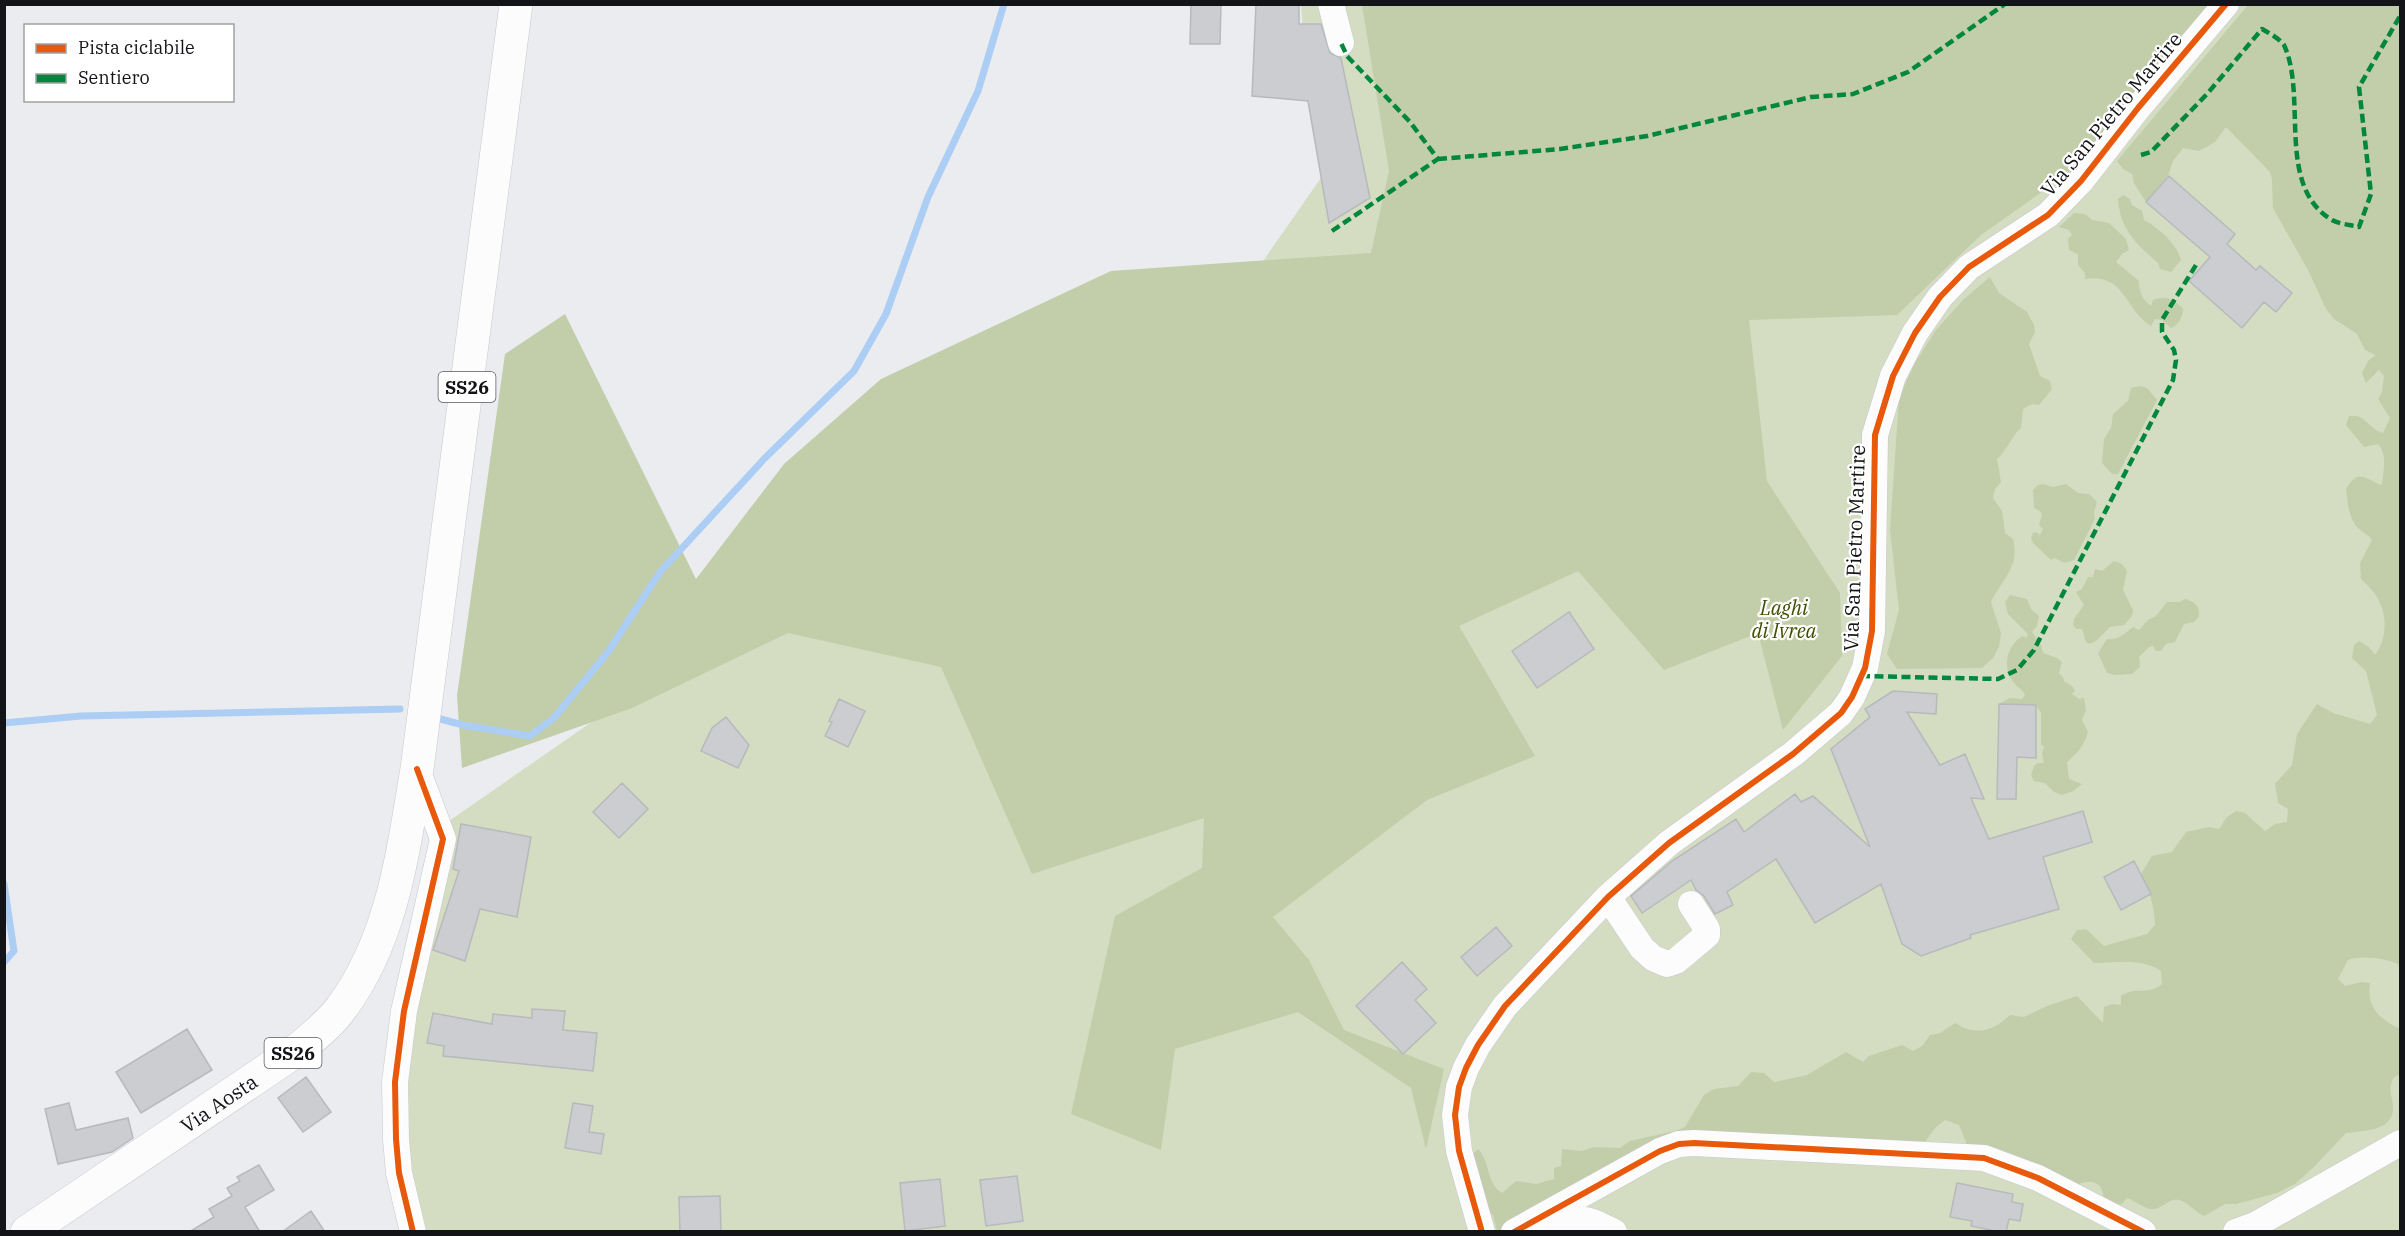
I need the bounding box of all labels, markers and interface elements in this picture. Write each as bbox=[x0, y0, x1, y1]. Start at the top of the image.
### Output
legend bbox=[24, 24, 234, 102]
street label: Via San Pietro Martire bbox=[2034, 26, 2188, 202]
text: Pista ciclabile bbox=[78, 36, 195, 59]
text: Sentiero bbox=[78, 66, 150, 89]
road number: SS26 bbox=[438, 372, 496, 402]
street label: Via San Pietro Martire bbox=[1837, 444, 1871, 652]
park label: Laghi di Ivrea bbox=[1752, 594, 1817, 644]
road number: SS26 bbox=[264, 1038, 322, 1068]
street label: Via Aosta bbox=[175, 1067, 262, 1138]

